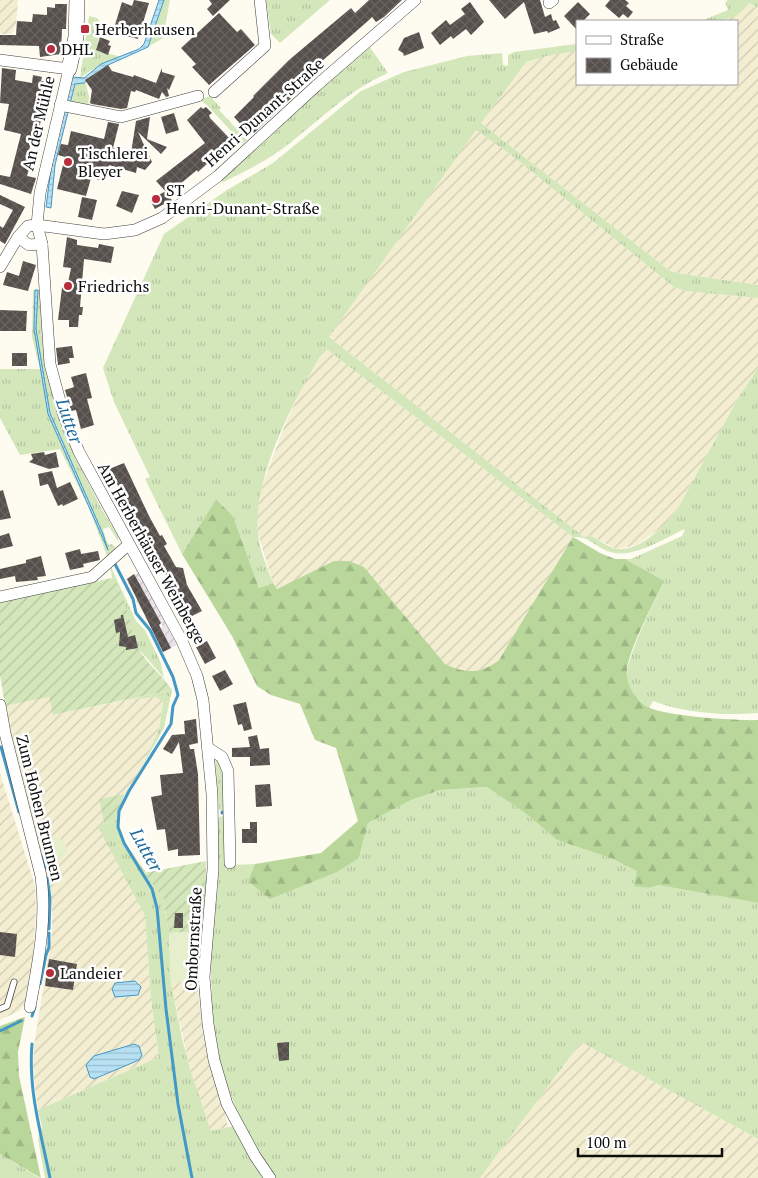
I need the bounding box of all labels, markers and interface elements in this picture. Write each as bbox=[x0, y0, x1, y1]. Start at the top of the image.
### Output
place label: Herberhausen bbox=[95, 18, 195, 40]
legend bbox=[576, 20, 738, 85]
marker: Herberhausen bbox=[79, 23, 91, 35]
text: Straße bbox=[620, 29, 664, 49]
place label: DHL bbox=[61, 38, 93, 60]
marker: DHL bbox=[45, 43, 57, 55]
street label: Henri-Dunant-Straße bbox=[200, 52, 328, 172]
text: Gebäude bbox=[620, 54, 678, 74]
street label: An der Mühle bbox=[16, 73, 60, 173]
place label: Tischlerei Bleyer bbox=[78, 142, 149, 182]
marker: Tischlerei Bleyer bbox=[62, 156, 74, 168]
place label: ST Henri-Dunant-Straße bbox=[166, 179, 320, 219]
marker: ST Henri-Dunant-Straße bbox=[150, 193, 162, 205]
place label: Friedrichs bbox=[78, 275, 149, 297]
marker: Friedrichs bbox=[62, 280, 74, 292]
water label: Lutter bbox=[51, 394, 89, 448]
street label: Am Herberhäuser Weinberge bbox=[93, 458, 211, 648]
street label: Zum Hohen Brunnen bbox=[11, 733, 69, 884]
water label: Lutter bbox=[125, 822, 169, 877]
street label: Ombornstraße bbox=[179, 886, 207, 992]
place label: Landeier bbox=[60, 962, 123, 984]
marker: Landeier bbox=[44, 967, 56, 979]
scale bar bbox=[578, 1126, 722, 1158]
text: 100 m bbox=[586, 1132, 627, 1152]

